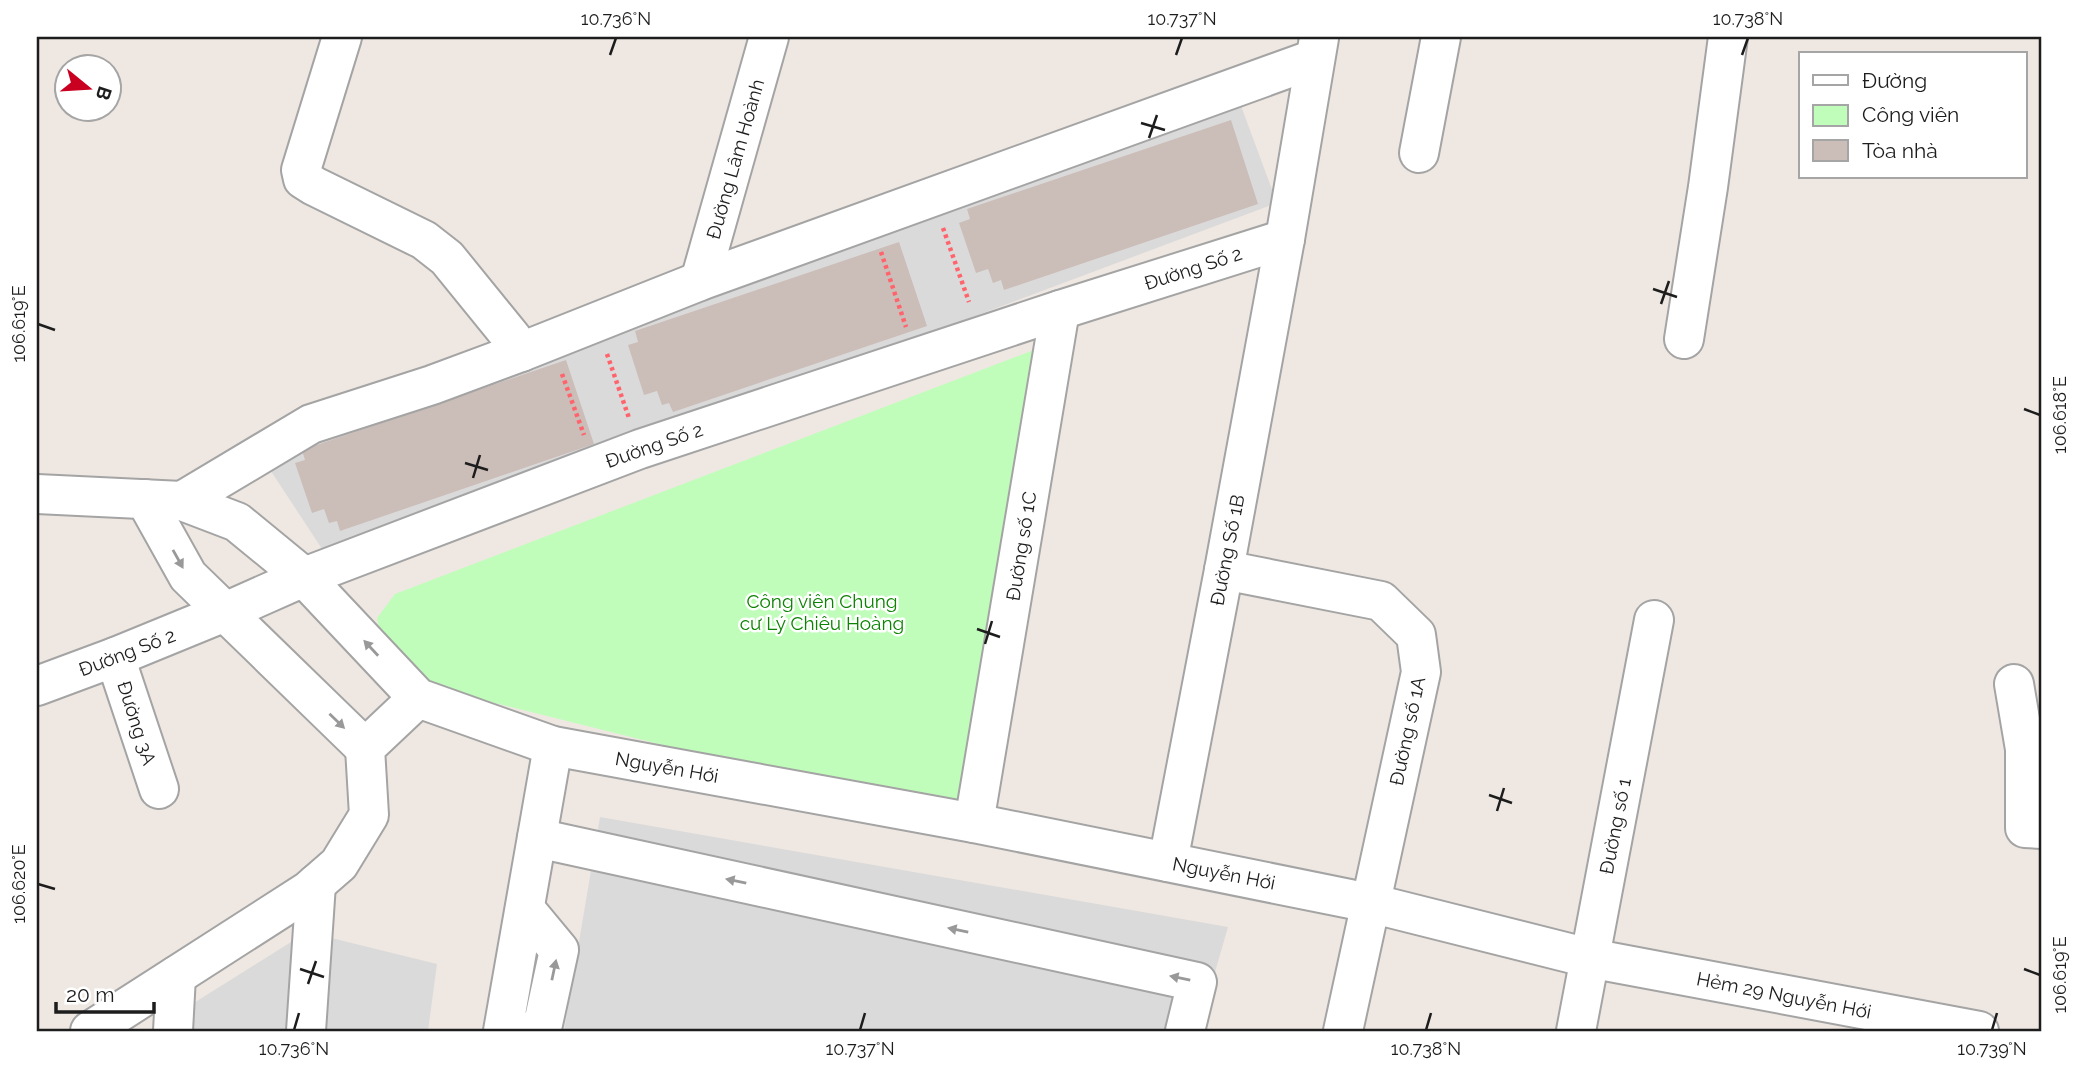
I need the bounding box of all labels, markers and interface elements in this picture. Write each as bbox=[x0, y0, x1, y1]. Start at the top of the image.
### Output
text: 10.736°N bbox=[581, 8, 651, 29]
text: 10.737°N bbox=[1147, 8, 1217, 29]
text: 10.738°N bbox=[1713, 8, 1783, 29]
north arrow bbox=[52, 52, 122, 122]
legend bbox=[1799, 52, 2026, 178]
text: Đường bbox=[1862, 68, 1927, 93]
street label: Đường Lâm Hoành bbox=[702, 76, 768, 242]
text: B bbox=[92, 84, 117, 103]
text: Công viên bbox=[1862, 102, 1959, 127]
text: Tòa nhà bbox=[1862, 138, 1938, 163]
street label: Đường Số 2 bbox=[1141, 242, 1245, 294]
text: 106.619°E bbox=[8, 285, 29, 363]
text: 106.618°E bbox=[2049, 376, 2070, 454]
street label: Đường Số 2 bbox=[602, 418, 706, 472]
street label: Đường số 1C bbox=[1001, 490, 1041, 602]
street label: Đường Số 1B bbox=[1205, 493, 1249, 607]
one-way arrow bbox=[173, 549, 184, 569]
park label: Công viên Chung cư Lý Chiêu Hoàng bbox=[740, 590, 904, 634]
street label: Đường Số 2 bbox=[76, 624, 178, 680]
one-way arrow bbox=[362, 640, 379, 657]
street label: Đường số 1A bbox=[1385, 675, 1429, 787]
street label: Đường 3A bbox=[113, 678, 161, 768]
one-way arrow bbox=[329, 713, 345, 729]
street label: Nguyễn Hới bbox=[614, 747, 720, 787]
street label: Đường số 1 bbox=[1595, 776, 1635, 876]
text: 106.620°E bbox=[8, 844, 29, 924]
street label: Nguyễn Hới bbox=[1171, 852, 1277, 894]
one-way arrow bbox=[725, 876, 747, 887]
one-way arrow bbox=[947, 924, 969, 935]
text: 106.619°E bbox=[2049, 936, 2070, 1014]
one-way arrow bbox=[549, 959, 560, 981]
street label: Hẻm 29 Nguyễn Hới bbox=[1695, 967, 1873, 1023]
scale bar bbox=[56, 970, 154, 1014]
one-way arrow bbox=[1169, 972, 1191, 983]
text: 20 m bbox=[66, 982, 114, 1007]
text: 10.736°N bbox=[259, 1038, 329, 1059]
text: 10.737°N bbox=[825, 1038, 895, 1059]
text: 10.738°N bbox=[1391, 1038, 1461, 1059]
text: 10.739°N bbox=[1957, 1038, 2027, 1059]

